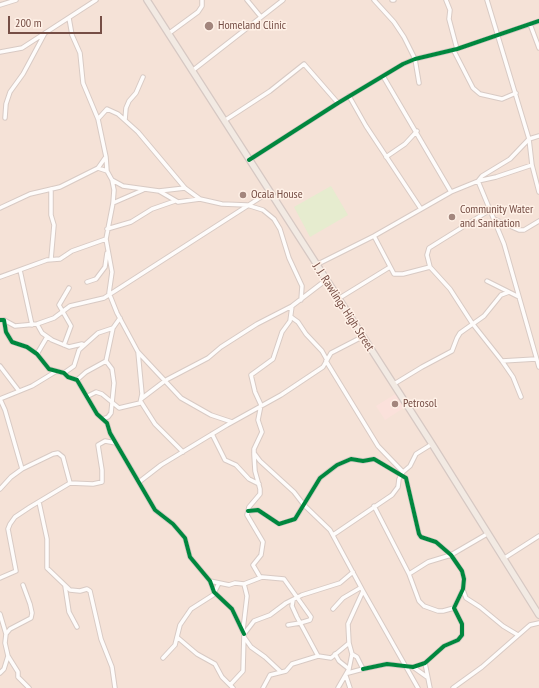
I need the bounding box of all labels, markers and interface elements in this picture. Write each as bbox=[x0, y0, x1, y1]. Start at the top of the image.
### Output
scale bar bbox=[10, 8, 104, 34]
text: 200 m bbox=[15, 15, 42, 30]
place label: Homeland Clinic bbox=[218, 19, 286, 33]
marker: Homeland Clinic bbox=[203, 20, 215, 32]
place label: Ocala House bbox=[251, 188, 303, 202]
marker: Ocala House bbox=[238, 190, 248, 200]
place label: Community Water and Sanitation bbox=[460, 203, 533, 231]
marker: Community Water and Sanitation bbox=[447, 212, 457, 222]
street label: J. J. Rawlings High Street bbox=[309, 260, 377, 354]
place label: Petrosol bbox=[403, 397, 437, 411]
marker: Petrosol bbox=[390, 399, 400, 409]

